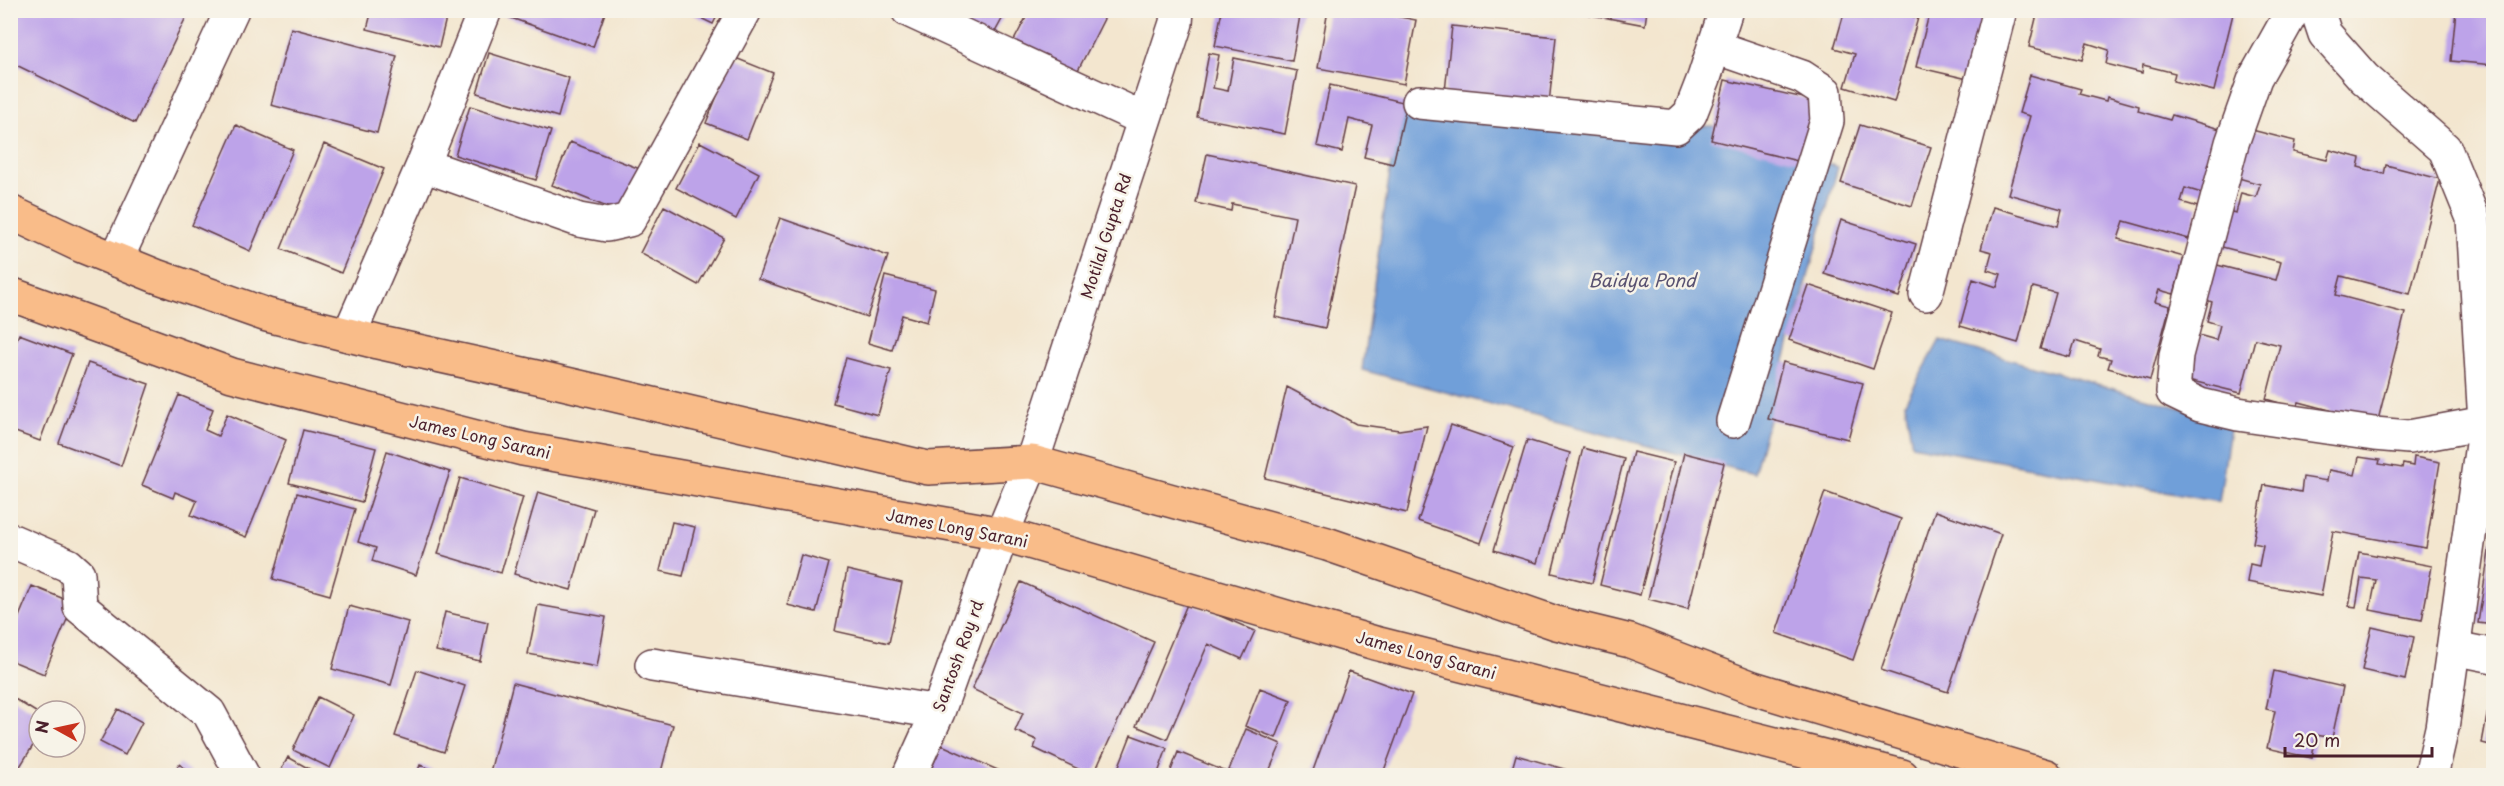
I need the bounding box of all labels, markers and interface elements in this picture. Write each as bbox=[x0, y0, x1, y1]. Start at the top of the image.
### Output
street label: Motilal Gupta Rd bbox=[1073, 170, 1137, 301]
water label: Baidya Pond bbox=[1588, 266, 1699, 293]
street label: James Long Sarani bbox=[407, 408, 553, 464]
street label: James Long Sarani bbox=[884, 501, 1030, 553]
street label: Santosh Roy rd bbox=[926, 596, 988, 715]
street label: James Long Sarani bbox=[1353, 624, 1499, 684]
north arrow bbox=[27, 699, 87, 759]
text: N bbox=[28, 719, 54, 735]
scale bar bbox=[2285, 720, 2432, 758]
text: 20 m bbox=[2294, 726, 2340, 753]

